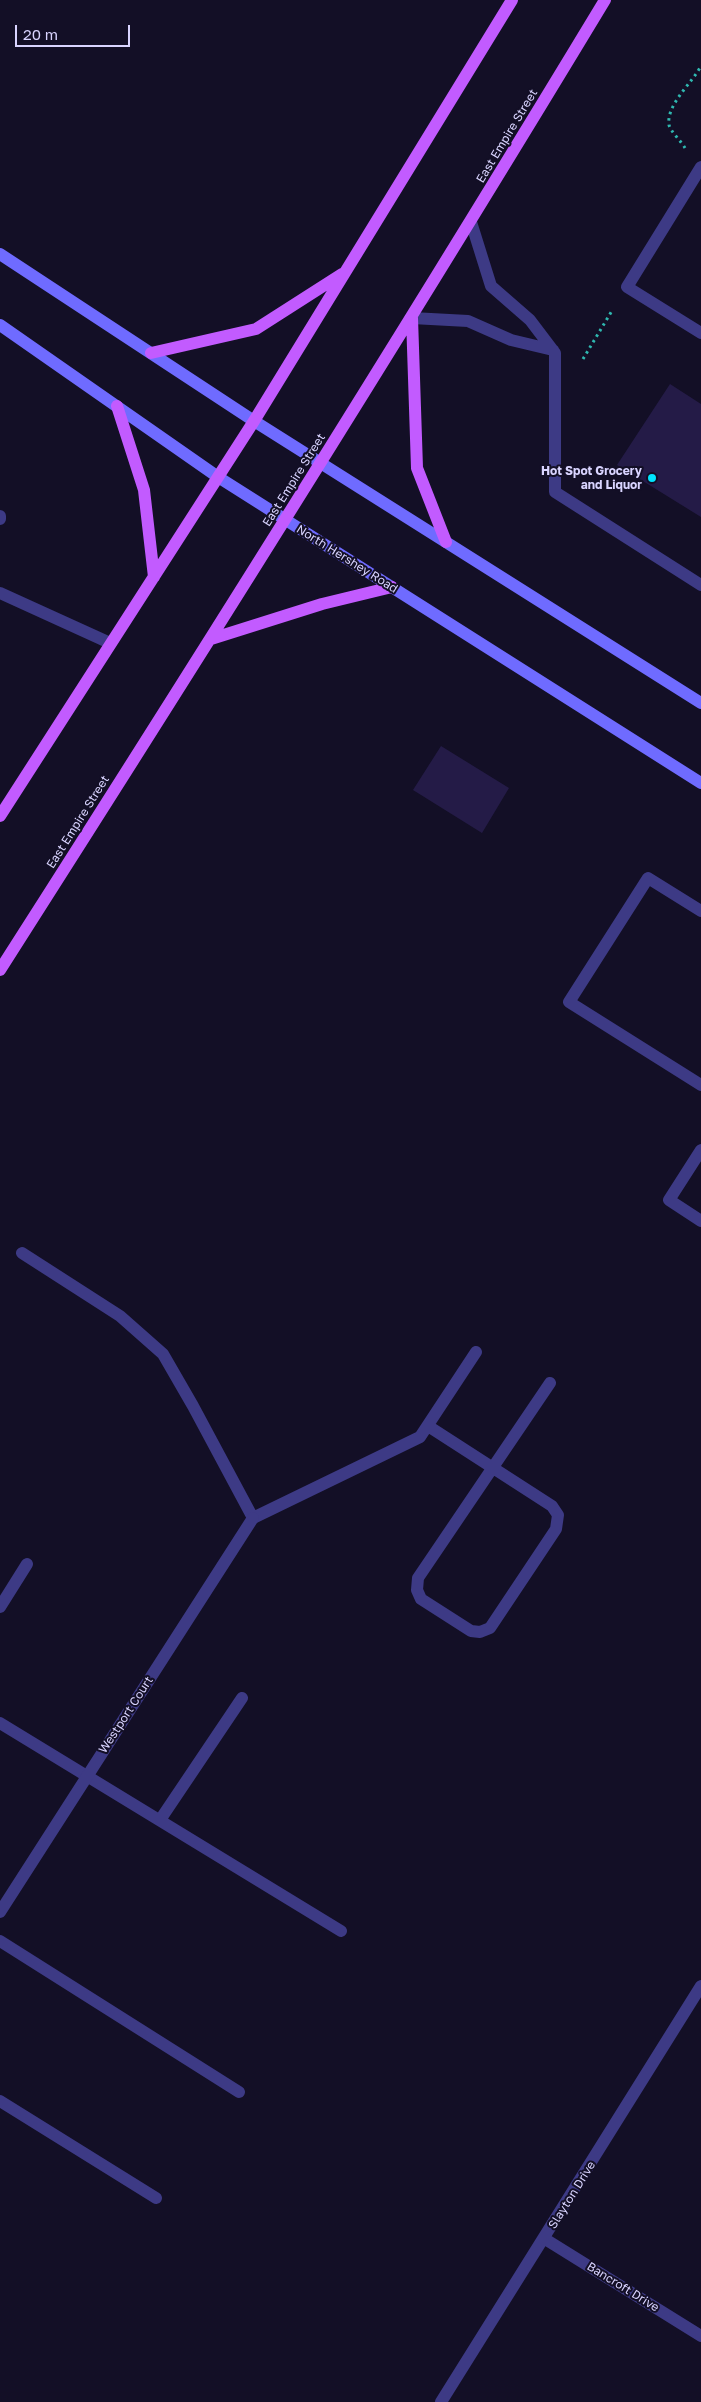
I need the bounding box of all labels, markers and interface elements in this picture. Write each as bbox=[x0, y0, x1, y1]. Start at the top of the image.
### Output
scale bar bbox=[18, 15, 132, 47]
text: 20 m bbox=[23, 25, 58, 43]
street label: East Empire Street bbox=[473, 87, 541, 185]
street label: East Empire Street bbox=[260, 431, 328, 529]
place label: Hot Spot Grocery and Liquor bbox=[541, 464, 642, 492]
marker: Hot Spot Grocery and Liquor bbox=[646, 472, 658, 484]
street label: North Hershey Road bbox=[294, 522, 400, 596]
street label: East Empire Street bbox=[44, 773, 112, 871]
street label: Westport Court bbox=[96, 1674, 156, 1756]
street label: Slayton Drive bbox=[545, 2158, 599, 2232]
street label: Bancroft Drive bbox=[584, 2259, 662, 2315]

